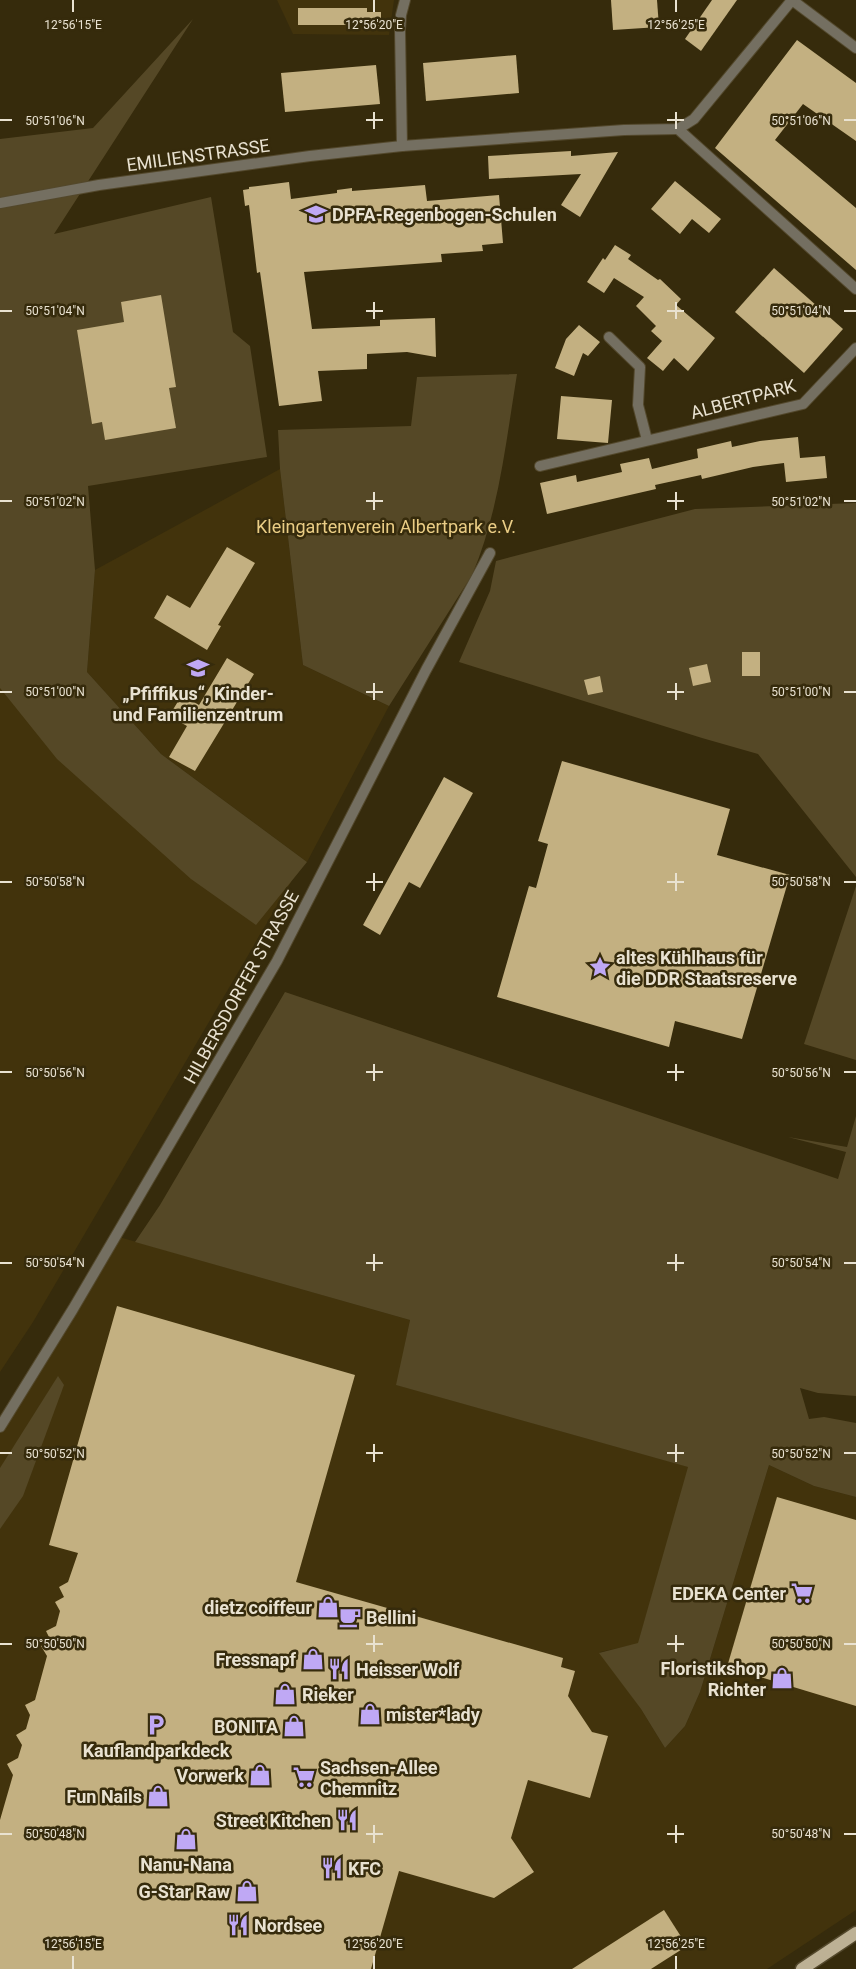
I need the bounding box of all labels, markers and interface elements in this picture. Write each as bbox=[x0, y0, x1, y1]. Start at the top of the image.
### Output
text: 12°56'15"E bbox=[44, 18, 102, 32]
text: 12°56'20"E bbox=[345, 18, 403, 32]
text: 12°56'25"E bbox=[647, 18, 705, 32]
text: 50°51'06"N bbox=[25, 114, 85, 128]
text: 50°51'06"N bbox=[771, 114, 831, 128]
street label: EMILIENSTRASSE bbox=[125, 135, 271, 175]
school or university icon: DPFA-Regenbogen-Schulen bbox=[303, 201, 329, 227]
place label: DPFA-Regenbogen-Schulen bbox=[332, 204, 557, 225]
text: 50°51'04"N bbox=[25, 304, 85, 318]
text: 50°51'04"N bbox=[771, 304, 831, 318]
street label: ALBERTPARK bbox=[688, 375, 799, 423]
text: 50°51'02"N bbox=[25, 495, 85, 509]
text: 50°51'02"N bbox=[771, 495, 831, 509]
park label: Kleingartenverein Albertpark e.V. bbox=[256, 516, 516, 537]
school or university icon: „Pfiffikus“, Kinder- und Familienzentrum bbox=[185, 655, 211, 681]
place label: „Pfiffikus“, Kinder- und Familienzentrum bbox=[113, 683, 283, 725]
text: 50°51'00"N bbox=[25, 685, 85, 699]
text: 50°51'00"N bbox=[771, 685, 831, 699]
text: 50°50'58"N bbox=[25, 875, 85, 889]
text: 50°50'58"N bbox=[771, 875, 831, 889]
street label: HILBERSDORFER STRASSE bbox=[179, 887, 303, 1087]
place label: altes Kühlhaus für die DDR Staatsreserve bbox=[616, 947, 797, 989]
place icon: altes Kühlhaus für die DDR Staatsreserve bbox=[587, 954, 613, 980]
text: 50°50'56"N bbox=[25, 1066, 85, 1080]
text: 50°50'56"N bbox=[771, 1066, 831, 1080]
text: 50°50'54"N bbox=[25, 1256, 85, 1270]
text: 50°50'54"N bbox=[771, 1256, 831, 1270]
text: 50°50'52"N bbox=[25, 1447, 85, 1461]
text: 50°50'52"N bbox=[771, 1447, 831, 1461]
supermarket icon: EDEKA Center bbox=[789, 1580, 815, 1606]
place label: EDEKA Center bbox=[672, 1583, 786, 1604]
shop icon: dietz coiffeur bbox=[315, 1594, 341, 1620]
place label: dietz coiffeur bbox=[204, 1597, 312, 1618]
cafe icon: Bellini bbox=[337, 1604, 363, 1630]
place label: Bellini bbox=[366, 1607, 416, 1628]
text: 50°50'50"N bbox=[25, 1637, 85, 1651]
text: 50°50'50"N bbox=[771, 1637, 831, 1651]
shop icon: Fressnapf bbox=[300, 1646, 326, 1672]
place label: Fressnapf bbox=[215, 1649, 297, 1670]
restaurant icon: Heisser Wolf bbox=[326, 1656, 352, 1682]
place label: Floristikshop Richter bbox=[661, 1658, 766, 1700]
place label: Heisser Wolf bbox=[356, 1659, 460, 1680]
shop icon: Floristikshop Richter bbox=[769, 1665, 795, 1691]
shop icon: Rieker bbox=[272, 1681, 298, 1707]
place label: Rieker bbox=[302, 1684, 354, 1705]
shop icon: mister*lady bbox=[357, 1701, 383, 1727]
place label: mister*lady bbox=[386, 1704, 481, 1725]
parking icon: Kauflandparkdeck bbox=[143, 1712, 169, 1738]
shop icon: BONITA bbox=[281, 1713, 307, 1739]
place label: BONITA bbox=[214, 1716, 279, 1737]
place label: Kauflandparkdeck bbox=[83, 1740, 230, 1761]
place label: Sachsen-Allee Chemnitz bbox=[320, 1757, 438, 1799]
shop icon: Vorwerk bbox=[247, 1762, 273, 1788]
supermarket icon: Sachsen-Allee Chemnitz bbox=[291, 1764, 317, 1790]
place label: Vorwerk bbox=[177, 1765, 244, 1786]
shop icon: Fun Nails bbox=[145, 1783, 171, 1809]
place label: Fun Nails bbox=[67, 1786, 142, 1807]
restaurant icon: Street Kitchen bbox=[334, 1807, 360, 1833]
place label: Street Kitchen bbox=[216, 1810, 331, 1831]
shop icon: Nanu-Nana bbox=[173, 1826, 199, 1852]
text: 50°50'48"N bbox=[25, 1827, 85, 1841]
text: 50°50'48"N bbox=[771, 1827, 831, 1841]
place label: Nanu-Nana bbox=[140, 1854, 232, 1875]
restaurant icon: KFC bbox=[319, 1855, 345, 1881]
place label: KFC bbox=[348, 1858, 381, 1879]
shop icon: G-Star Raw bbox=[234, 1878, 260, 1904]
place label: G-Star Raw bbox=[138, 1881, 230, 1902]
restaurant icon: Nordsee bbox=[225, 1912, 251, 1938]
place label: Nordsee bbox=[254, 1915, 322, 1936]
text: 12°56'15"E bbox=[44, 1937, 102, 1951]
text: 12°56'20"E bbox=[345, 1937, 403, 1951]
text: 12°56'25"E bbox=[647, 1937, 705, 1951]

